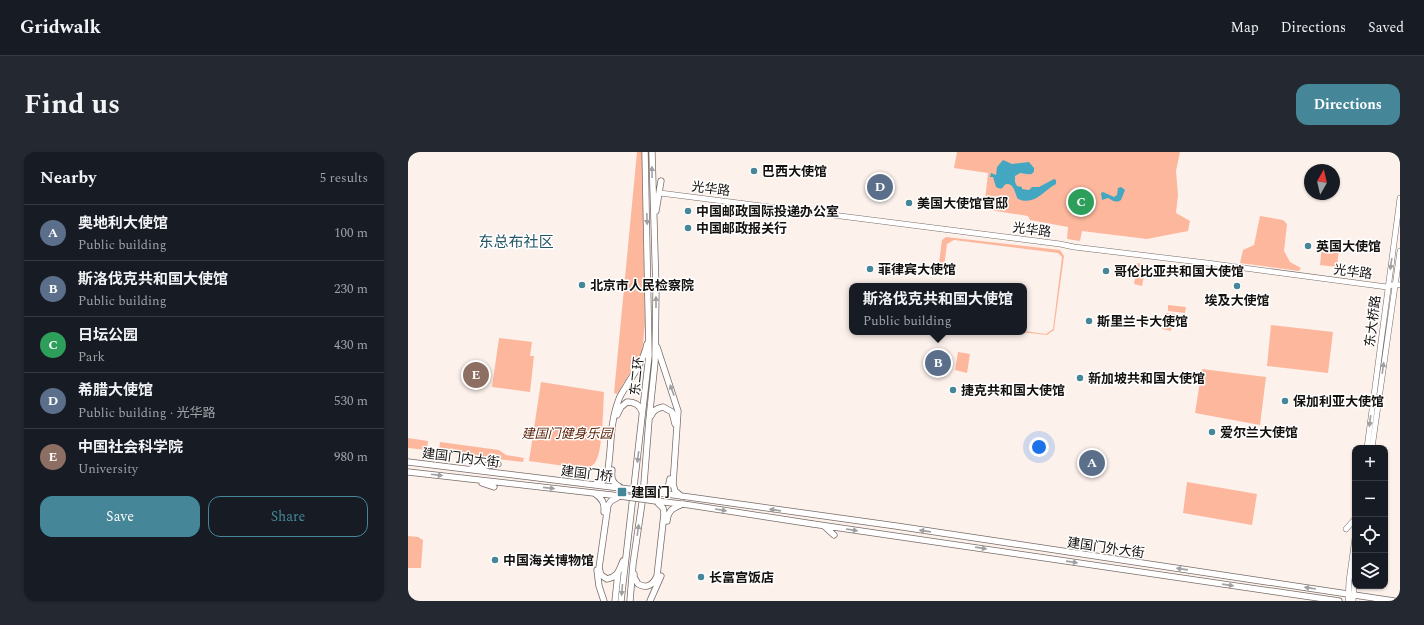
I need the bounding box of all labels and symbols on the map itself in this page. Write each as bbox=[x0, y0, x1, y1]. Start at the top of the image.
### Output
place label: 巴西大使馆 bbox=[762, 162, 827, 182]
north arrow bbox=[1304, 164, 1340, 200]
one-way arrow bbox=[649, 165, 655, 178]
marker: 巴西大使馆 bbox=[749, 166, 759, 176]
pin: D bbox=[867, 172, 893, 202]
street label: 光华路 bbox=[690, 177, 731, 201]
pin: C bbox=[1068, 187, 1094, 217]
place label: 美国大使馆官邸 bbox=[917, 194, 1008, 214]
marker: 美国大使馆官邸 bbox=[904, 198, 914, 208]
place label: 中国邮政国际投递办公室 bbox=[696, 202, 839, 222]
marker: 中国邮政国际投递办公室 bbox=[683, 206, 693, 216]
one-way arrow bbox=[643, 213, 650, 225]
street label: 光华路 bbox=[1011, 218, 1052, 242]
place label: 中国邮政报关行 bbox=[696, 219, 787, 239]
marker: 中国邮政报关行 bbox=[683, 223, 693, 233]
district label: 东总布社区 bbox=[478, 231, 554, 254]
place label: 英国大使馆 bbox=[1316, 237, 1381, 257]
marker: 英国大使馆 bbox=[1303, 241, 1313, 251]
one-way arrow bbox=[1388, 258, 1394, 270]
place label: 菲律宾大使馆 bbox=[878, 260, 956, 280]
street label: 光华路 bbox=[1332, 260, 1373, 284]
place label: 哥伦比亚共和国大使馆 bbox=[1114, 262, 1244, 282]
marker: 菲律宾大使馆 bbox=[865, 264, 875, 274]
marker: 哥伦比亚共和国大使馆 bbox=[1101, 266, 1111, 276]
place label: 北京市人民检察院 bbox=[590, 276, 694, 296]
marker: 北京市人民检察院 bbox=[577, 280, 587, 290]
marker: 埃及大使馆 bbox=[1232, 281, 1242, 291]
place label: 埃及大使馆 bbox=[1204, 291, 1270, 311]
street label: 东大桥路 bbox=[1360, 294, 1386, 348]
one-way arrow bbox=[653, 295, 659, 308]
place label: 斯里兰卡大使馆 bbox=[1097, 312, 1188, 332]
marker: 斯里兰卡大使馆 bbox=[1084, 316, 1094, 326]
pin: B bbox=[925, 348, 951, 378]
street label: 东二环 bbox=[625, 356, 649, 397]
pin: E bbox=[463, 360, 489, 390]
one-way arrow bbox=[1380, 362, 1387, 374]
place label: 新加坡共和国大使馆 bbox=[1088, 369, 1205, 389]
marker: 新加坡共和国大使馆 bbox=[1075, 373, 1085, 383]
place label: 捷克共和国大使馆 bbox=[961, 381, 1065, 401]
one-way arrow bbox=[668, 383, 674, 395]
marker: 捷克共和国大使馆 bbox=[948, 385, 958, 395]
place label: 保加利亚大使馆 bbox=[1293, 392, 1384, 412]
marker: 保加利亚大使馆 bbox=[1280, 396, 1290, 406]
one-way arrow bbox=[1367, 415, 1373, 427]
place label: 爱尔兰大使馆 bbox=[1220, 423, 1298, 443]
park label: 建国门健身乐园 bbox=[521, 424, 614, 444]
marker: 爱尔兰大使馆 bbox=[1207, 427, 1217, 437]
your location bbox=[1029, 437, 1049, 457]
street label: 建国门内大街 bbox=[421, 443, 501, 473]
pin: A bbox=[1079, 448, 1105, 478]
one-way arrow bbox=[634, 450, 641, 463]
street label: 建国门桥 bbox=[560, 461, 614, 487]
one-way arrow bbox=[431, 472, 443, 478]
place label: 建国门 bbox=[631, 483, 670, 503]
one-way arrow bbox=[543, 485, 555, 491]
marker: 建国门 bbox=[616, 486, 628, 498]
one-way arrow bbox=[715, 507, 727, 513]
one-way arrow bbox=[769, 507, 781, 513]
one-way arrow bbox=[635, 524, 641, 536]
one-way arrow bbox=[846, 527, 858, 533]
one-way arrow bbox=[919, 528, 931, 534]
street label: 建国门外大街 bbox=[1066, 533, 1146, 563]
one-way arrow bbox=[975, 545, 987, 551]
place label: 中国海关博物馆 bbox=[503, 551, 594, 571]
marker: 中国海关博物馆 bbox=[490, 555, 500, 565]
one-way arrow bbox=[1066, 559, 1078, 565]
one-way arrow bbox=[1176, 566, 1188, 572]
place label: 长富宫饭店 bbox=[709, 568, 774, 588]
marker: 长富宫饭店 bbox=[696, 572, 706, 582]
one-way arrow bbox=[1222, 582, 1234, 588]
one-way arrow bbox=[619, 584, 625, 597]
one-way arrow bbox=[1304, 585, 1316, 591]

